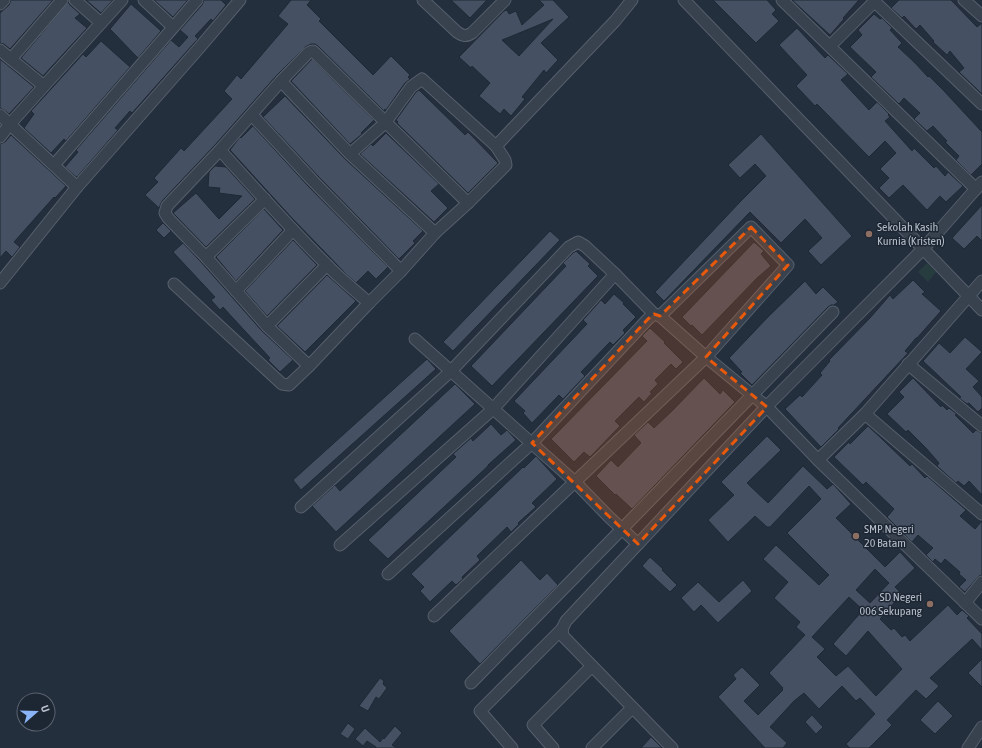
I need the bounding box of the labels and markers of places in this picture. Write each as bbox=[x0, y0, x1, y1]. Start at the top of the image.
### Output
place label: Sekolah Kasih Kurnia (Kristen) bbox=[877, 220, 945, 248]
marker: Sekolah Kasih Kurnia (Kristen) bbox=[864, 229, 874, 239]
place label: SMP Negeri 20 Batam bbox=[864, 522, 914, 550]
marker: SMP Negeri 20 Batam bbox=[851, 531, 861, 541]
place label: SD Negeri 006 Sekupang bbox=[860, 590, 923, 618]
marker: SD Negeri 006 Sekupang bbox=[925, 599, 935, 609]

